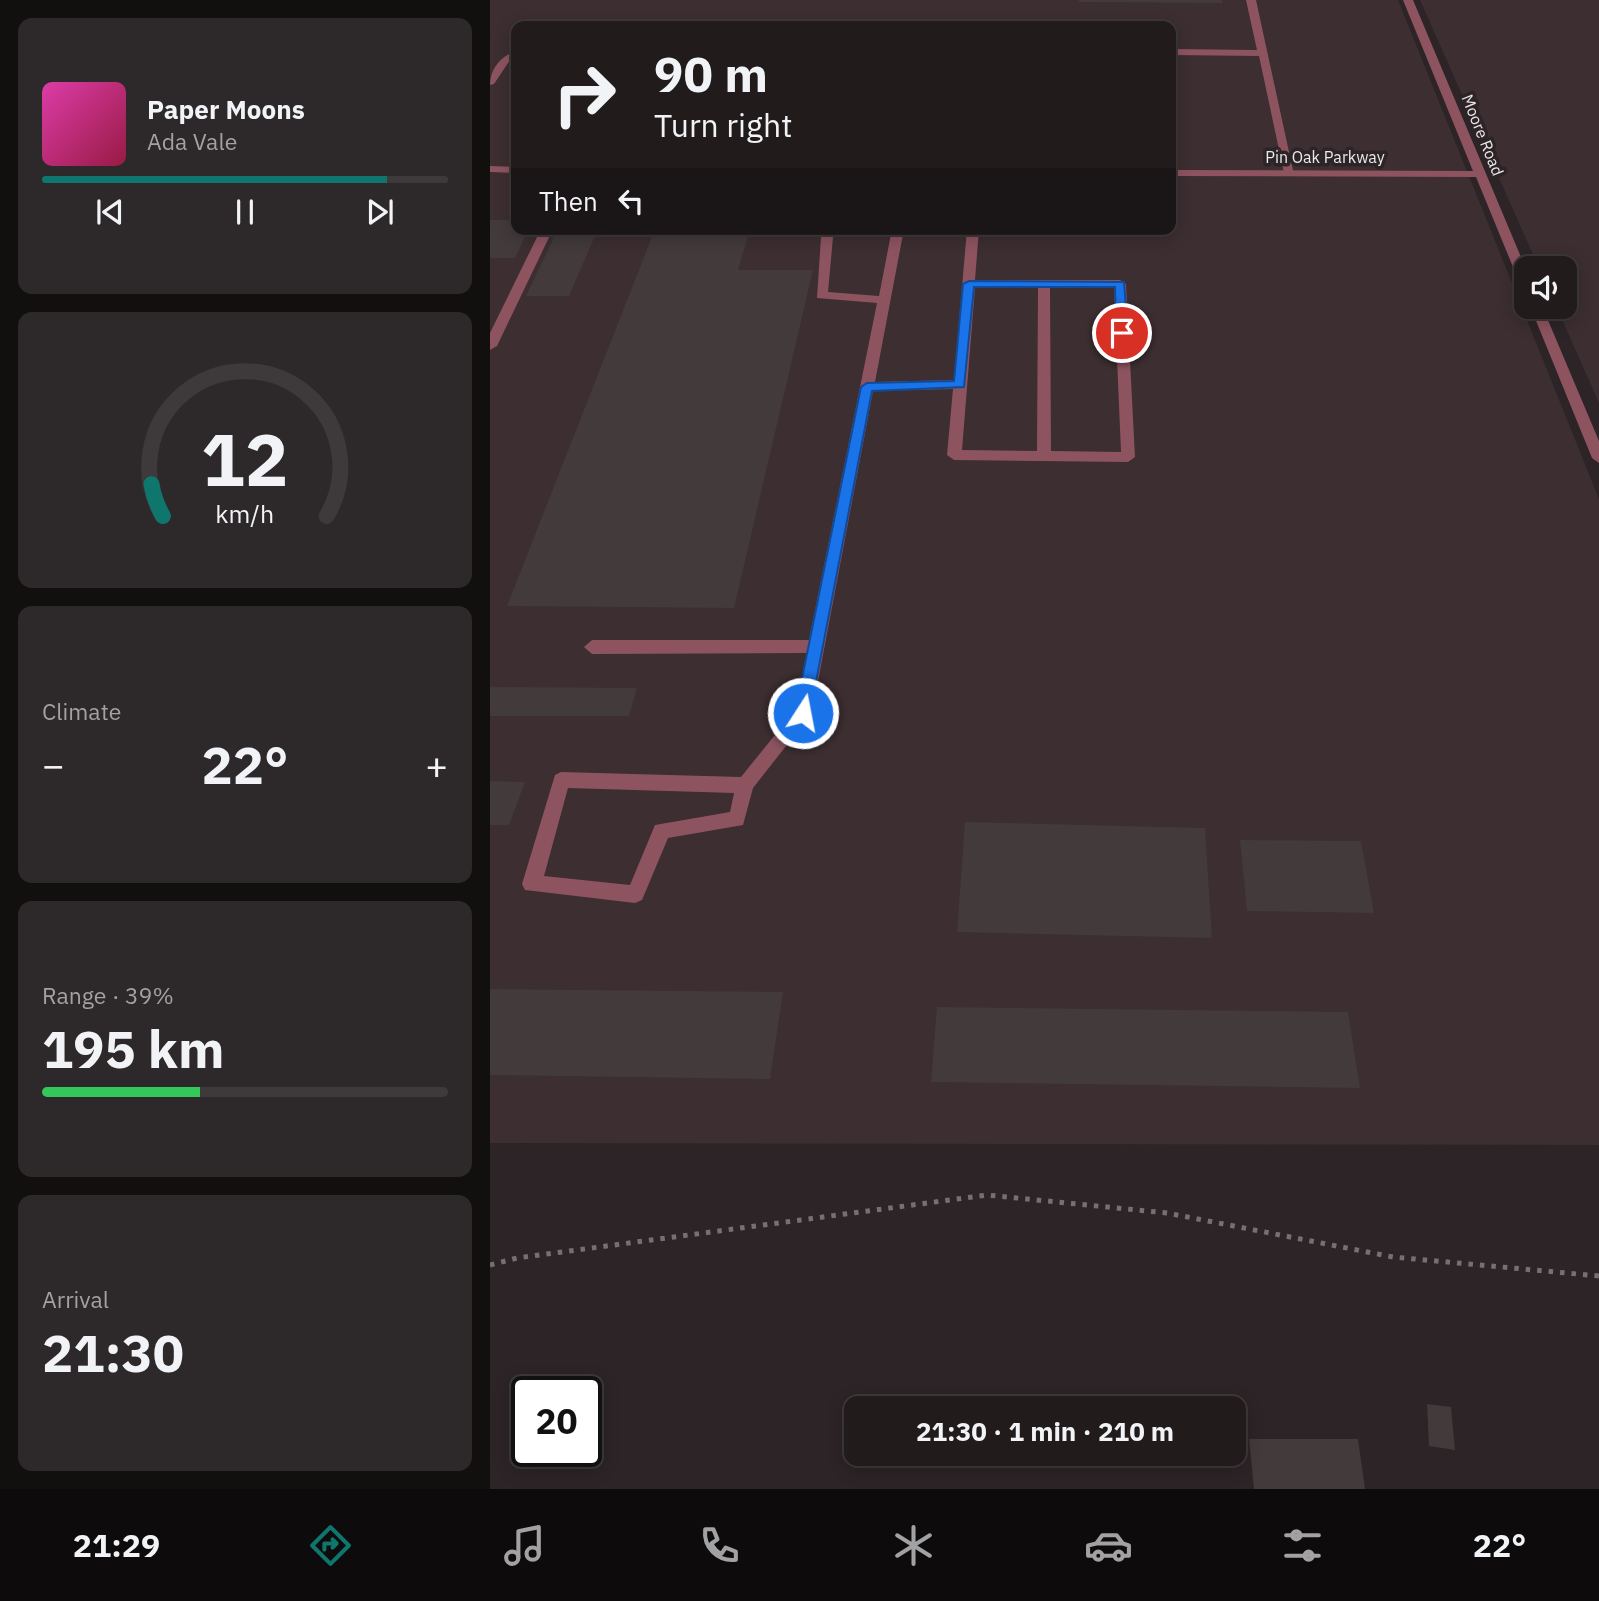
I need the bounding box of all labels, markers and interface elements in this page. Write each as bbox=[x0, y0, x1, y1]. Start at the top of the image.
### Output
text: 90 m bbox=[654, 42, 768, 105]
icon: right bbox=[539, 49, 630, 140]
street label: Moore Road bbox=[1458, 91, 1508, 179]
text: Paper Moons bbox=[147, 92, 305, 126]
text: Turn right bbox=[654, 104, 792, 146]
text: Ada Vale bbox=[147, 126, 237, 156]
street label: Pin Oak Parkway bbox=[1265, 147, 1385, 167]
icon: left bbox=[612, 182, 650, 220]
text: Then bbox=[539, 184, 598, 218]
icon: previous bbox=[91, 193, 129, 231]
icon: pause bbox=[226, 193, 264, 231]
icon: next bbox=[361, 193, 399, 231]
map controls bbox=[1514, 256, 1577, 319]
button: sound bbox=[1514, 256, 1577, 319]
pin bbox=[1092, 303, 1152, 363]
icon: arrive bbox=[1103, 314, 1141, 352]
text: 12 bbox=[201, 412, 289, 507]
text: km/h bbox=[216, 497, 274, 530]
position arrow bbox=[766, 676, 840, 750]
text: Climate bbox=[42, 696, 121, 726]
text: 22° bbox=[202, 731, 288, 798]
text: − bbox=[42, 740, 65, 789]
text: + bbox=[425, 740, 448, 789]
text: Range · 39% bbox=[42, 980, 174, 1010]
text: 195 km bbox=[42, 1015, 224, 1082]
text: Arrival bbox=[42, 1284, 109, 1314]
text: 21:30 bbox=[42, 1319, 184, 1386]
speed limit sign: 20 bbox=[511, 1376, 602, 1467]
text: 21:30 · 1 min · 210 m bbox=[916, 1414, 1174, 1448]
icon: directions bbox=[306, 1521, 355, 1570]
icon: music bbox=[500, 1521, 549, 1570]
icon: phone bbox=[695, 1521, 744, 1570]
icon: climate bbox=[889, 1521, 938, 1570]
icon: car bbox=[1084, 1521, 1133, 1570]
icon: filters bbox=[1278, 1521, 1327, 1570]
text: 21:29 bbox=[73, 1524, 160, 1566]
text: 22° bbox=[1473, 1524, 1526, 1566]

